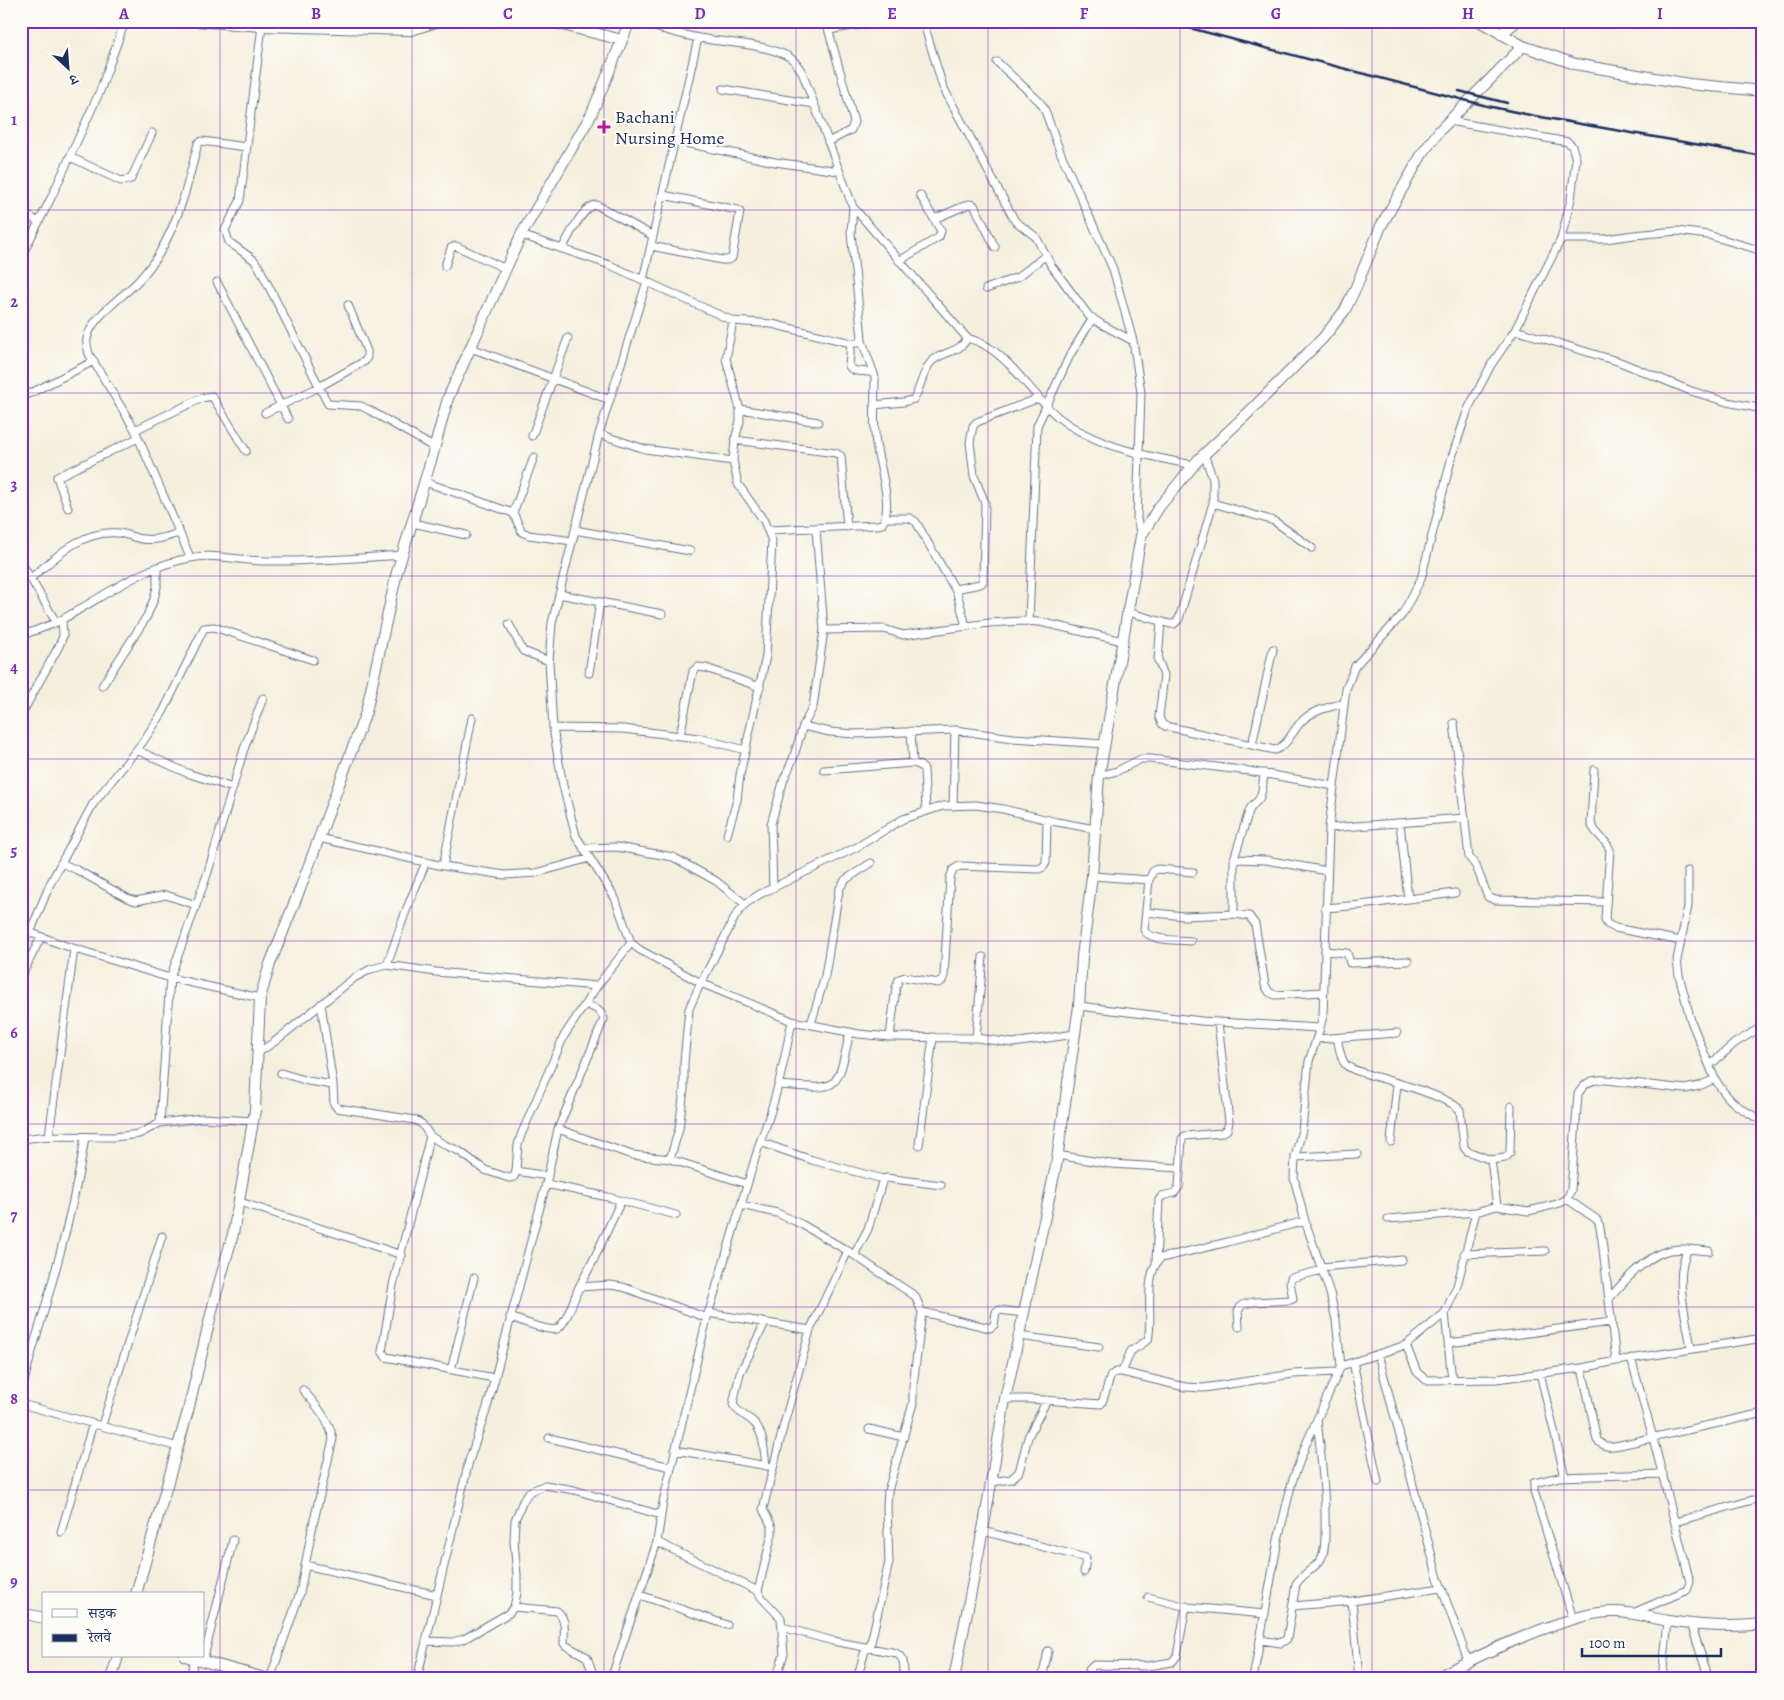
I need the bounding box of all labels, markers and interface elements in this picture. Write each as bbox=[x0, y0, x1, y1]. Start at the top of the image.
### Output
text: A bbox=[118, 3, 130, 25]
text: B bbox=[311, 3, 321, 25]
text: C bbox=[503, 3, 513, 25]
text: D bbox=[694, 3, 706, 25]
text: E bbox=[887, 3, 897, 25]
text: F bbox=[1080, 3, 1089, 25]
text: G bbox=[1271, 3, 1281, 25]
text: H bbox=[1462, 3, 1474, 25]
text: I bbox=[1657, 3, 1663, 25]
north arrow bbox=[42, 42, 92, 92]
text: उ bbox=[65, 69, 82, 90]
place label: Bachani Nursing Home bbox=[615, 105, 725, 150]
text: 1 bbox=[11, 109, 17, 131]
marker: Bachani Nursing Home bbox=[597, 120, 611, 134]
text: 2 bbox=[10, 291, 18, 313]
text: 3 bbox=[11, 474, 18, 496]
text: 4 bbox=[10, 657, 18, 679]
text: 5 bbox=[11, 840, 18, 862]
text: 6 bbox=[10, 1022, 18, 1044]
text: 7 bbox=[11, 1205, 18, 1227]
text: 8 bbox=[10, 1388, 18, 1410]
text: 9 bbox=[10, 1571, 18, 1593]
legend bbox=[42, 1592, 205, 1658]
text: सड़क bbox=[87, 1603, 117, 1623]
scale bar bbox=[1582, 1625, 1720, 1657]
text: रेलवे bbox=[86, 1627, 112, 1647]
text: 100 m bbox=[1589, 1633, 1626, 1653]

